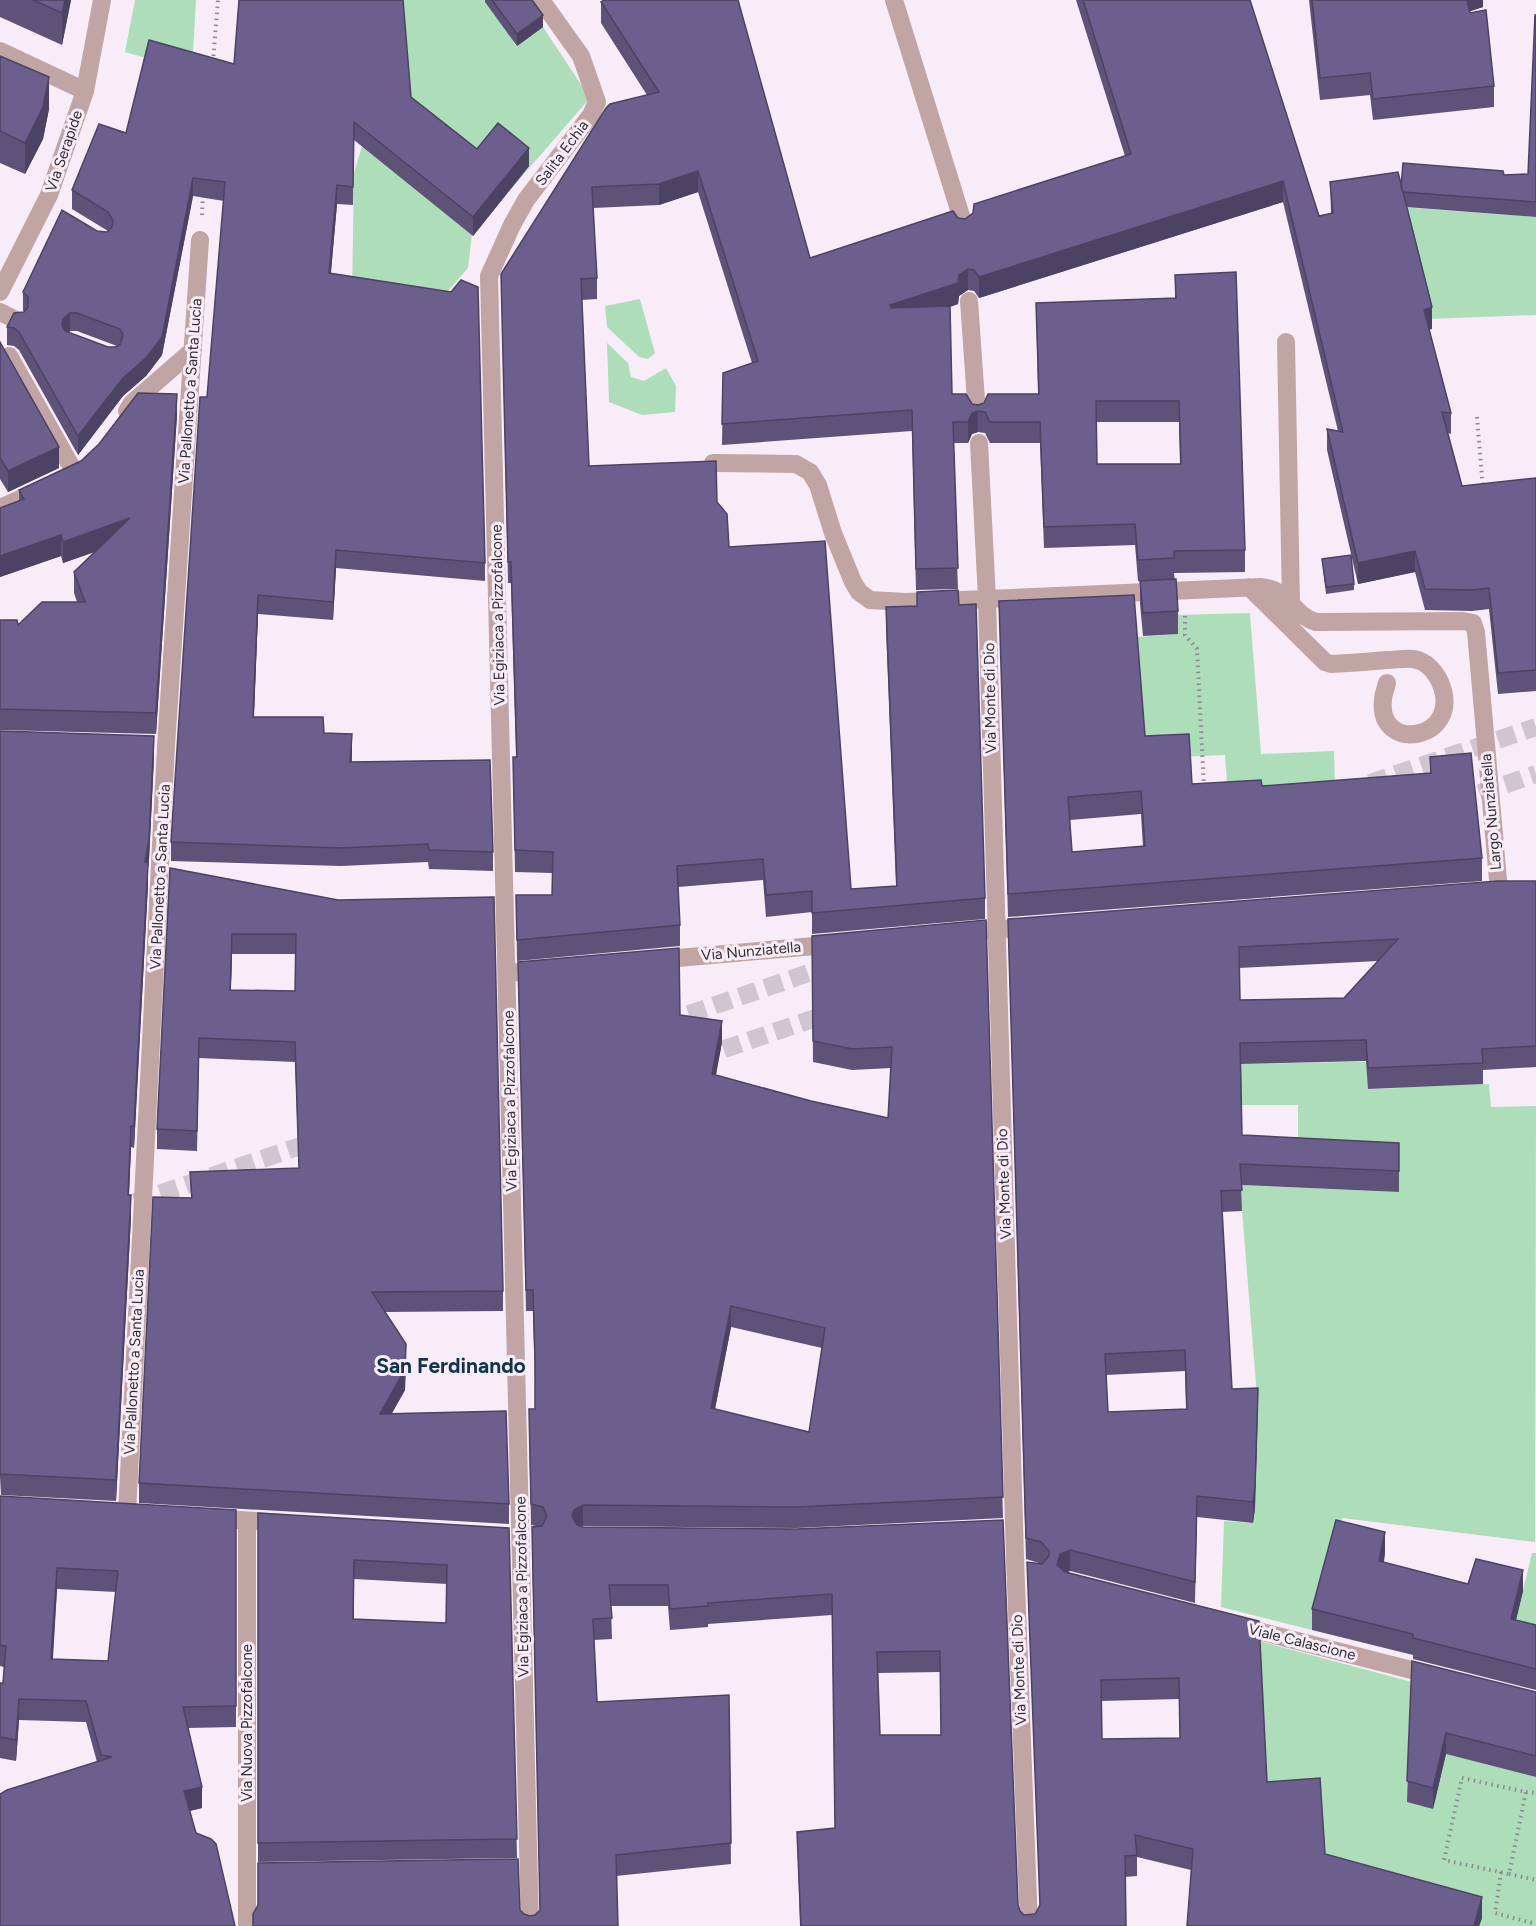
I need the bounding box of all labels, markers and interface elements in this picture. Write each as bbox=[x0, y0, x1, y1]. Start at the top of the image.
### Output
street label: Via Serapide bbox=[42, 108, 86, 194]
street label: Salita Echia bbox=[532, 117, 592, 189]
street label: Via Pallonetto a Santa Lucia bbox=[175, 298, 205, 484]
street label: Via Egiziaca a Pizzofalcone bbox=[487, 524, 509, 706]
street label: Via Monte di Dio bbox=[980, 642, 1000, 754]
street label: Largo Nunziatella bbox=[1477, 753, 1505, 871]
street label: Via Pallonetto a Santa Lucia bbox=[146, 784, 174, 970]
street label: Via Nunziatella bbox=[700, 938, 802, 964]
street label: Via Egiziaca a Pizzofalcone bbox=[499, 1010, 521, 1192]
street label: Via Monte di Dio bbox=[993, 1128, 1015, 1240]
street label: Via Pallonetto a Santa Lucia bbox=[120, 1269, 148, 1455]
district label: San Ferdinando bbox=[376, 1353, 526, 1378]
street label: Via Egiziaca a Pizzofalcone bbox=[511, 1496, 533, 1678]
street label: Via Monte di Dio bbox=[1008, 1614, 1030, 1726]
street label: Viale Calascione bbox=[1246, 1620, 1358, 1664]
street label: Via Nuova Pizzofalcone bbox=[238, 1644, 256, 1802]

